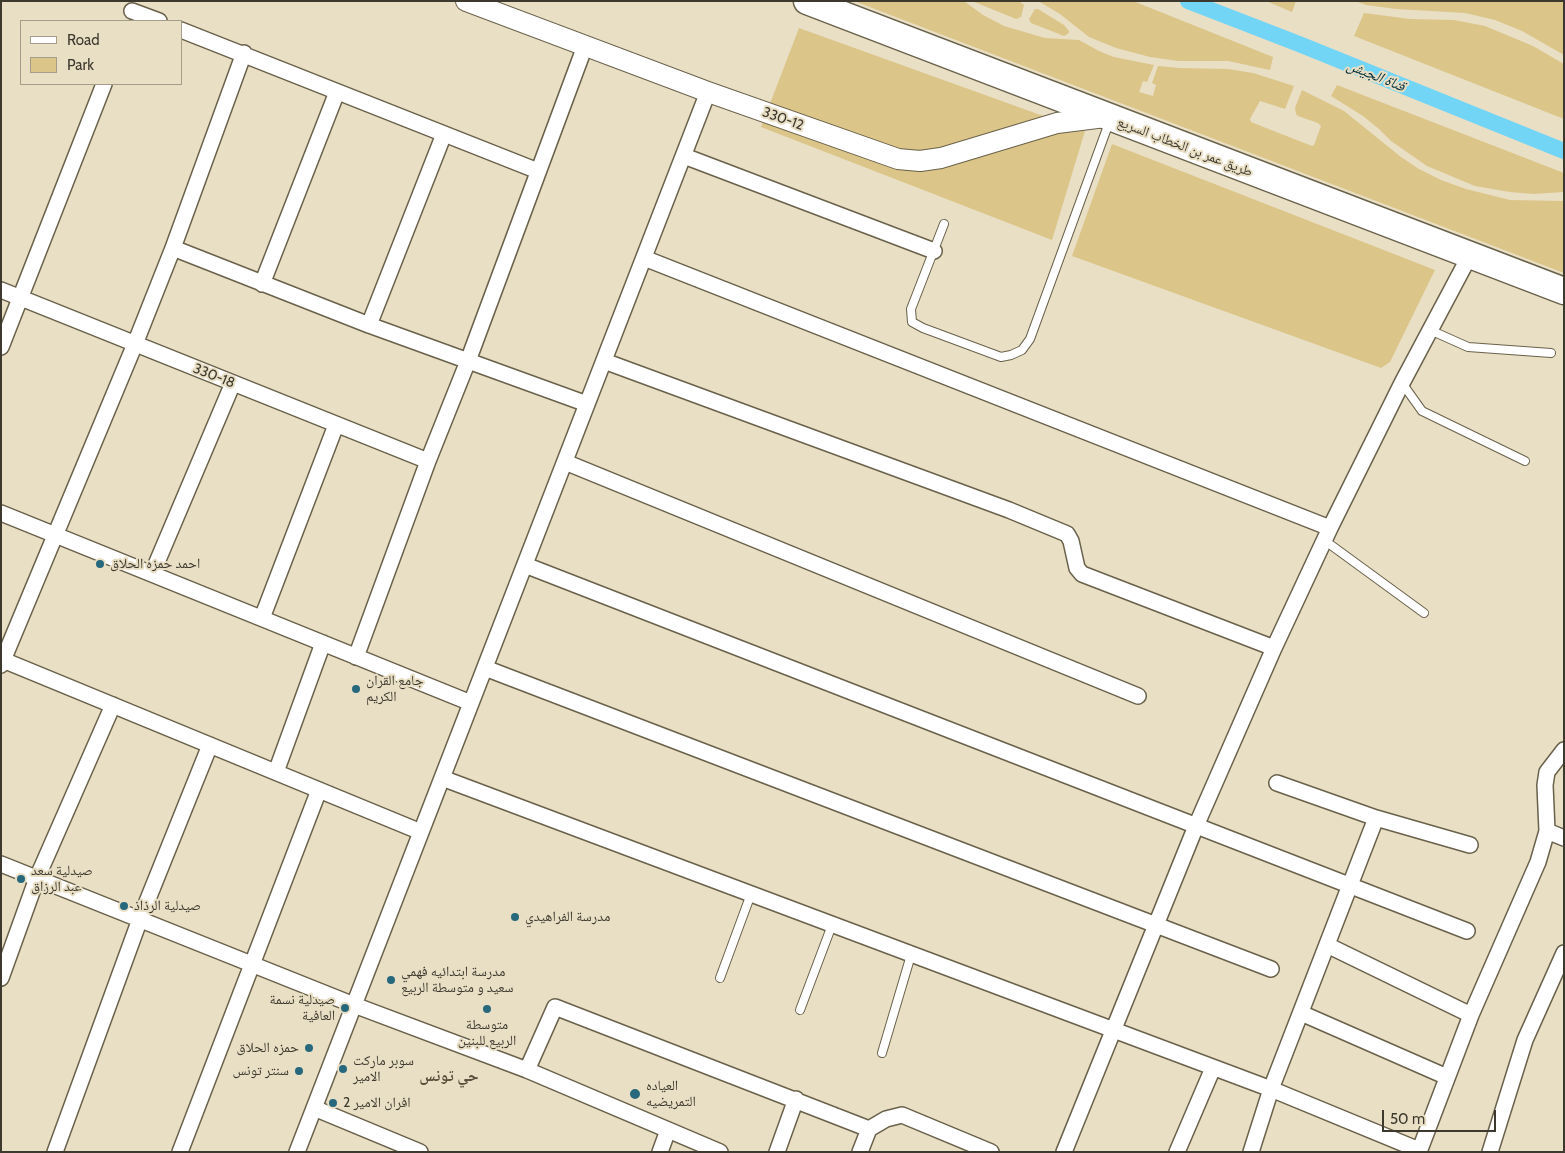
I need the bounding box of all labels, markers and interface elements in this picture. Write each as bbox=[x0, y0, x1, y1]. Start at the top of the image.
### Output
legend bbox=[20, 20, 182, 85]
text: Road bbox=[67, 31, 100, 49]
text: Park bbox=[67, 56, 94, 74]
water label: قناة الجيش bbox=[1344, 56, 1408, 96]
street label: 330-12 bbox=[760, 104, 806, 134]
street label: طريق عمر بن الخطاب السريع bbox=[1115, 113, 1255, 181]
street label: 330-18 bbox=[191, 360, 237, 392]
place label: احمد حمزه الحلاق bbox=[110, 556, 200, 572]
marker: احمد حمزه الحلاق bbox=[94, 558, 106, 570]
place label: جامع القران الكريم bbox=[366, 673, 424, 706]
marker: جامع القران الكريم bbox=[350, 683, 362, 695]
place label: صيدلية سعد عبد الرزاق bbox=[31, 863, 93, 896]
marker: صيدلية سعد عبد الرزاق bbox=[15, 873, 27, 885]
place label: صيدلية الرذاذ bbox=[134, 898, 201, 914]
marker: صيدلية الرذاذ bbox=[118, 900, 130, 912]
place label: مدرسة الفراهيدي bbox=[525, 909, 610, 925]
marker: مدرسة الفراهيدي bbox=[509, 911, 521, 923]
place label: مدرسة ابتدائيه فهمي سعيد و متوسطة الربيع bbox=[401, 964, 514, 996]
marker: مدرسة ابتدائيه فهمي سعيد و متوسطة الربيع bbox=[385, 974, 397, 986]
place label: صيدلية نسمة العافية bbox=[270, 992, 335, 1024]
marker: صيدلية نسمة العافية bbox=[339, 1002, 351, 1014]
marker: متوسطة الربيع للبنين bbox=[481, 1003, 493, 1015]
place label: متوسطة الربيع للبنين bbox=[458, 1017, 516, 1050]
place label: حمزه الحلاق bbox=[237, 1040, 299, 1056]
marker: حمزه الحلاق bbox=[303, 1042, 315, 1054]
place label: سوبر ماركت الامير bbox=[353, 1053, 414, 1086]
place label: سنتر تونس bbox=[232, 1063, 289, 1079]
marker: سوبر ماركت الامير bbox=[337, 1063, 349, 1075]
marker: سنتر تونس bbox=[293, 1065, 305, 1077]
district label: حي تونس bbox=[419, 1066, 479, 1086]
place label: العياده التمريضيه bbox=[646, 1078, 696, 1110]
marker: العياده التمريضيه bbox=[628, 1087, 642, 1101]
place label: افران الامير 2 bbox=[343, 1095, 411, 1111]
marker: افران الامير 2 bbox=[327, 1097, 339, 1109]
scale bar bbox=[1385, 1100, 1499, 1132]
text: 50 m bbox=[1390, 1110, 1425, 1128]

